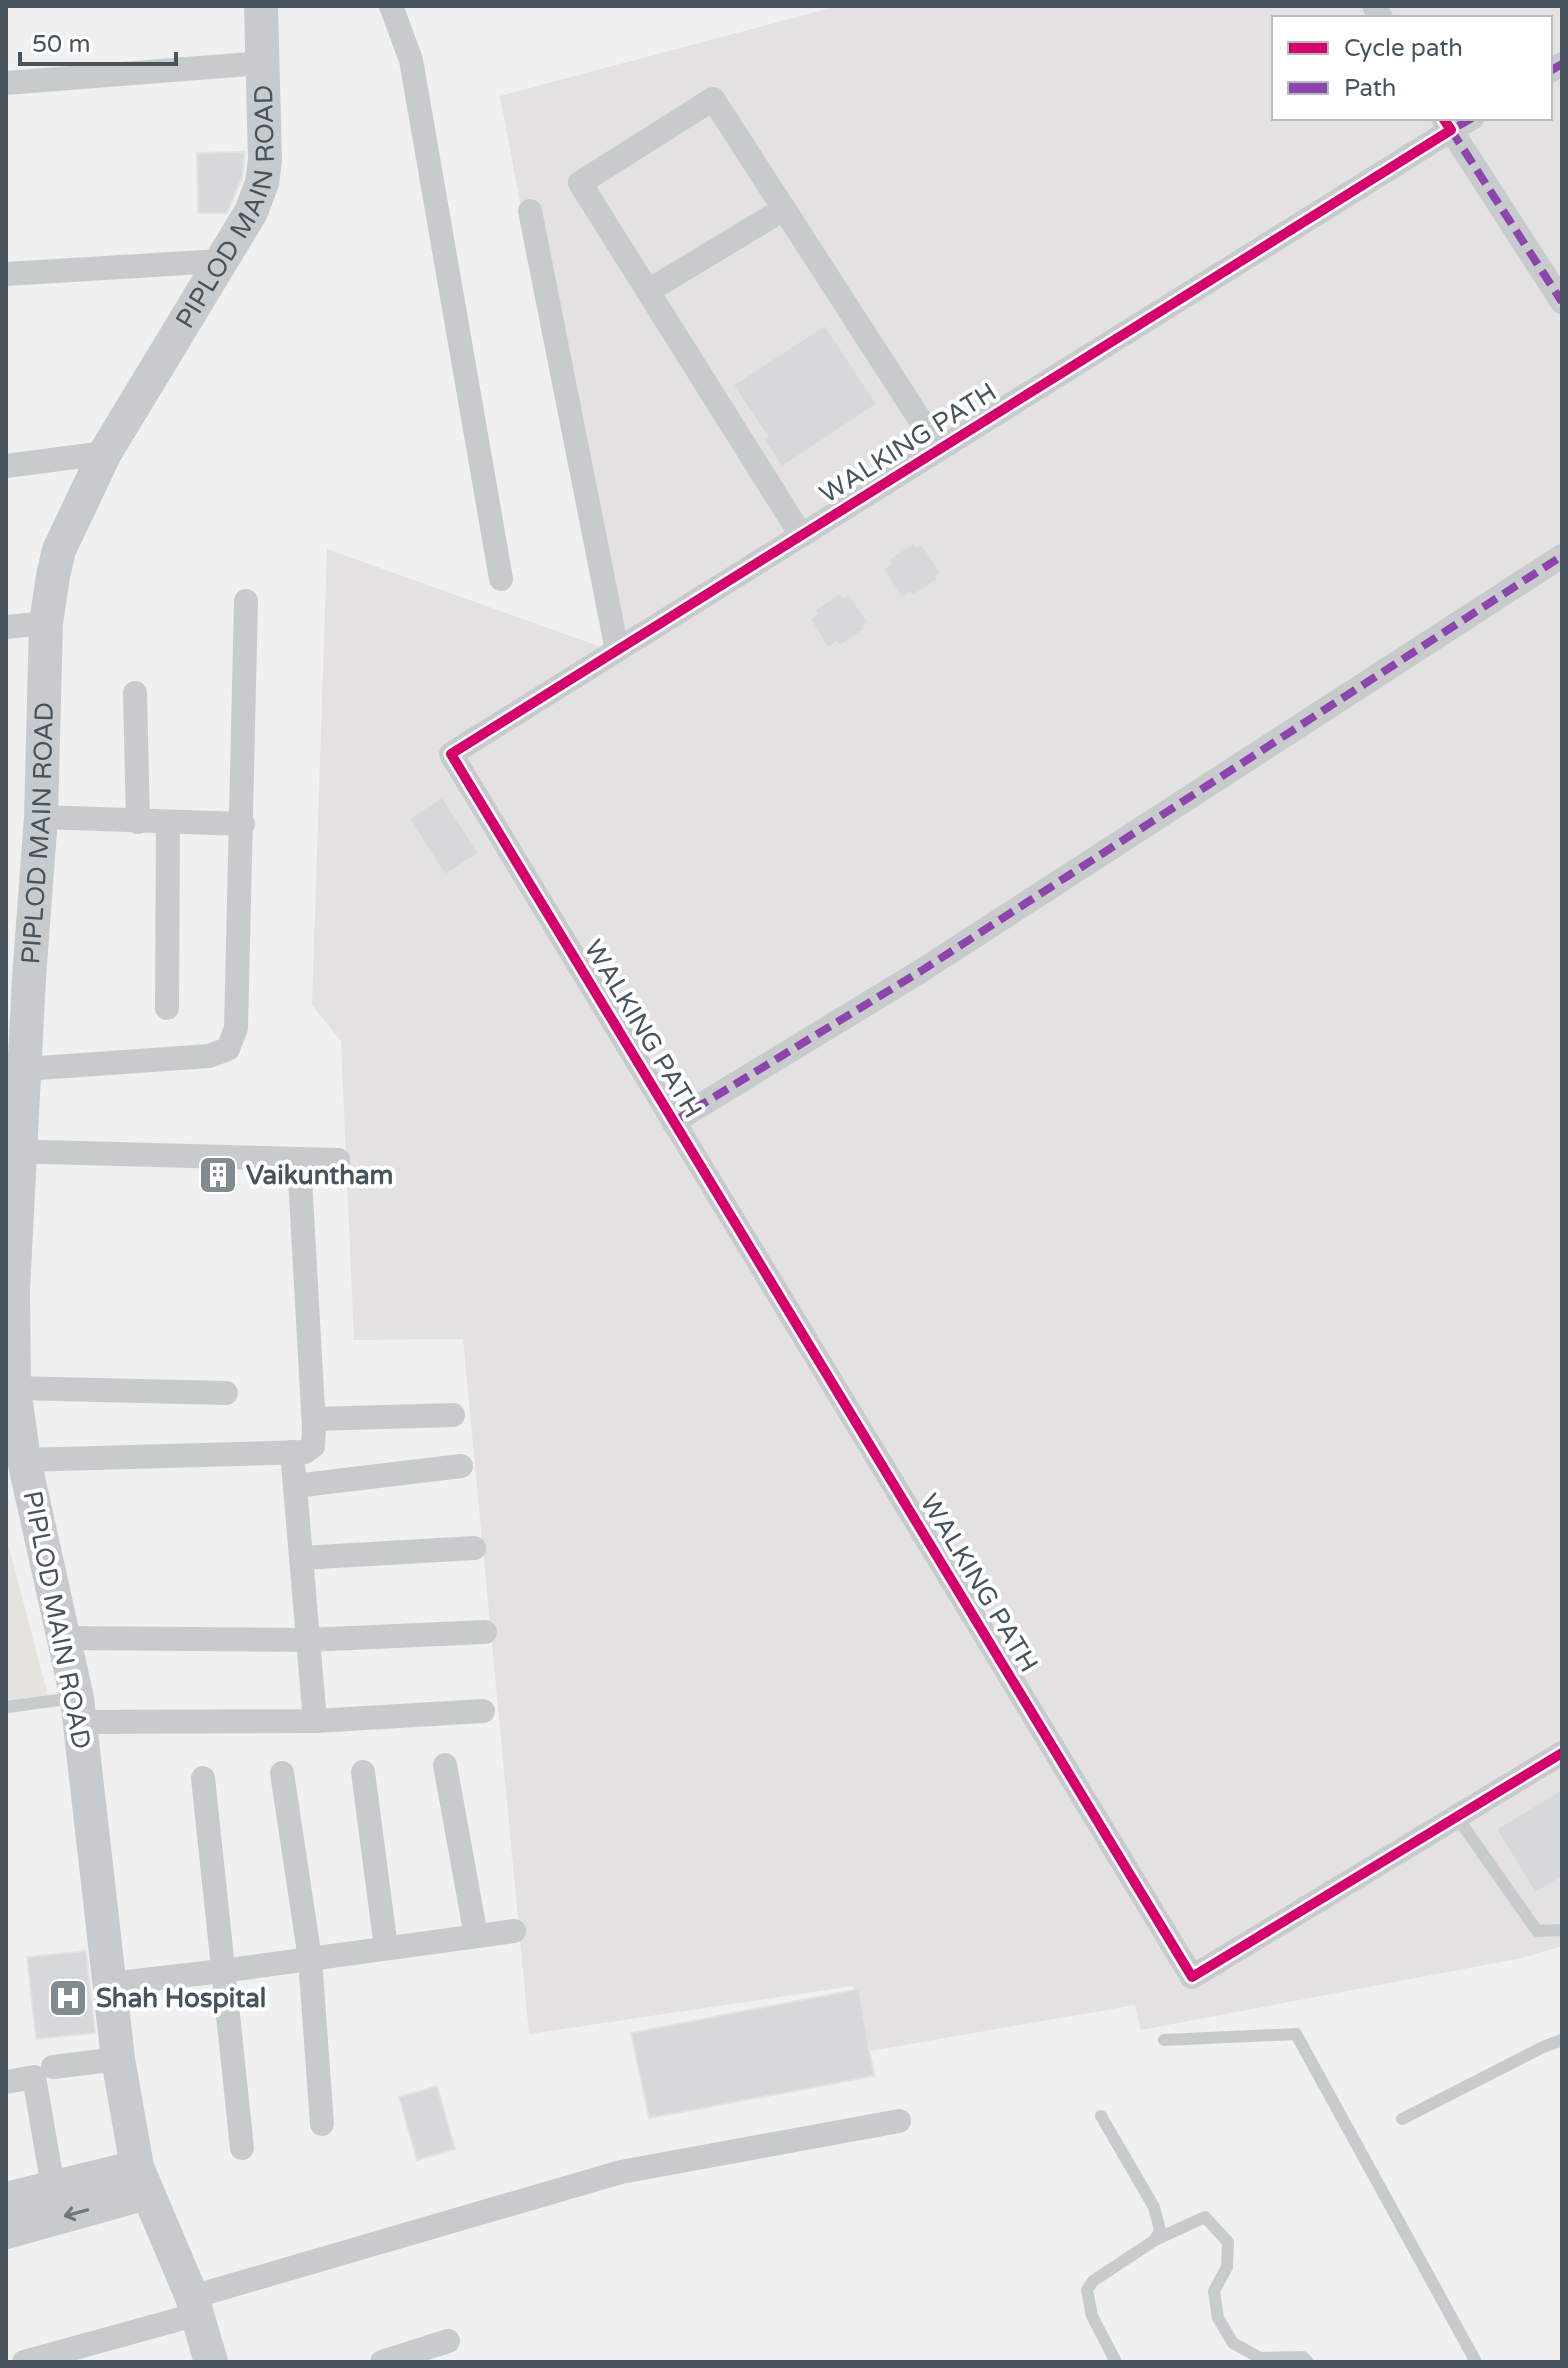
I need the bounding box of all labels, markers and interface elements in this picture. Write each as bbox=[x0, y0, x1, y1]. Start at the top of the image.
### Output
scale bar bbox=[20, 16, 176, 66]
legend bbox=[1272, 16, 1552, 120]
text: 50 m bbox=[32, 30, 90, 59]
text: Cycle path bbox=[1344, 34, 1463, 63]
text: Path bbox=[1344, 74, 1397, 103]
street label: PIPLOD MAIN ROAD bbox=[169, 84, 281, 334]
street label: WALKING PATH bbox=[814, 376, 1002, 510]
street label: PIPLOD MAIN ROAD bbox=[15, 702, 59, 965]
street label: WALKING PATH bbox=[578, 934, 708, 1124]
building icon: Vaikuntham bbox=[197, 1154, 239, 1196]
place label: Vaikuntham bbox=[246, 1160, 393, 1191]
street label: PIPLOD MAIN ROAD bbox=[17, 1488, 97, 1752]
street label: WALKING PATH bbox=[914, 1488, 1044, 1678]
hospital icon: Shah Hospital bbox=[47, 1977, 89, 2019]
place label: Shah Hospital bbox=[96, 1983, 266, 2014]
one-way arrow bbox=[64, 2206, 90, 2221]

